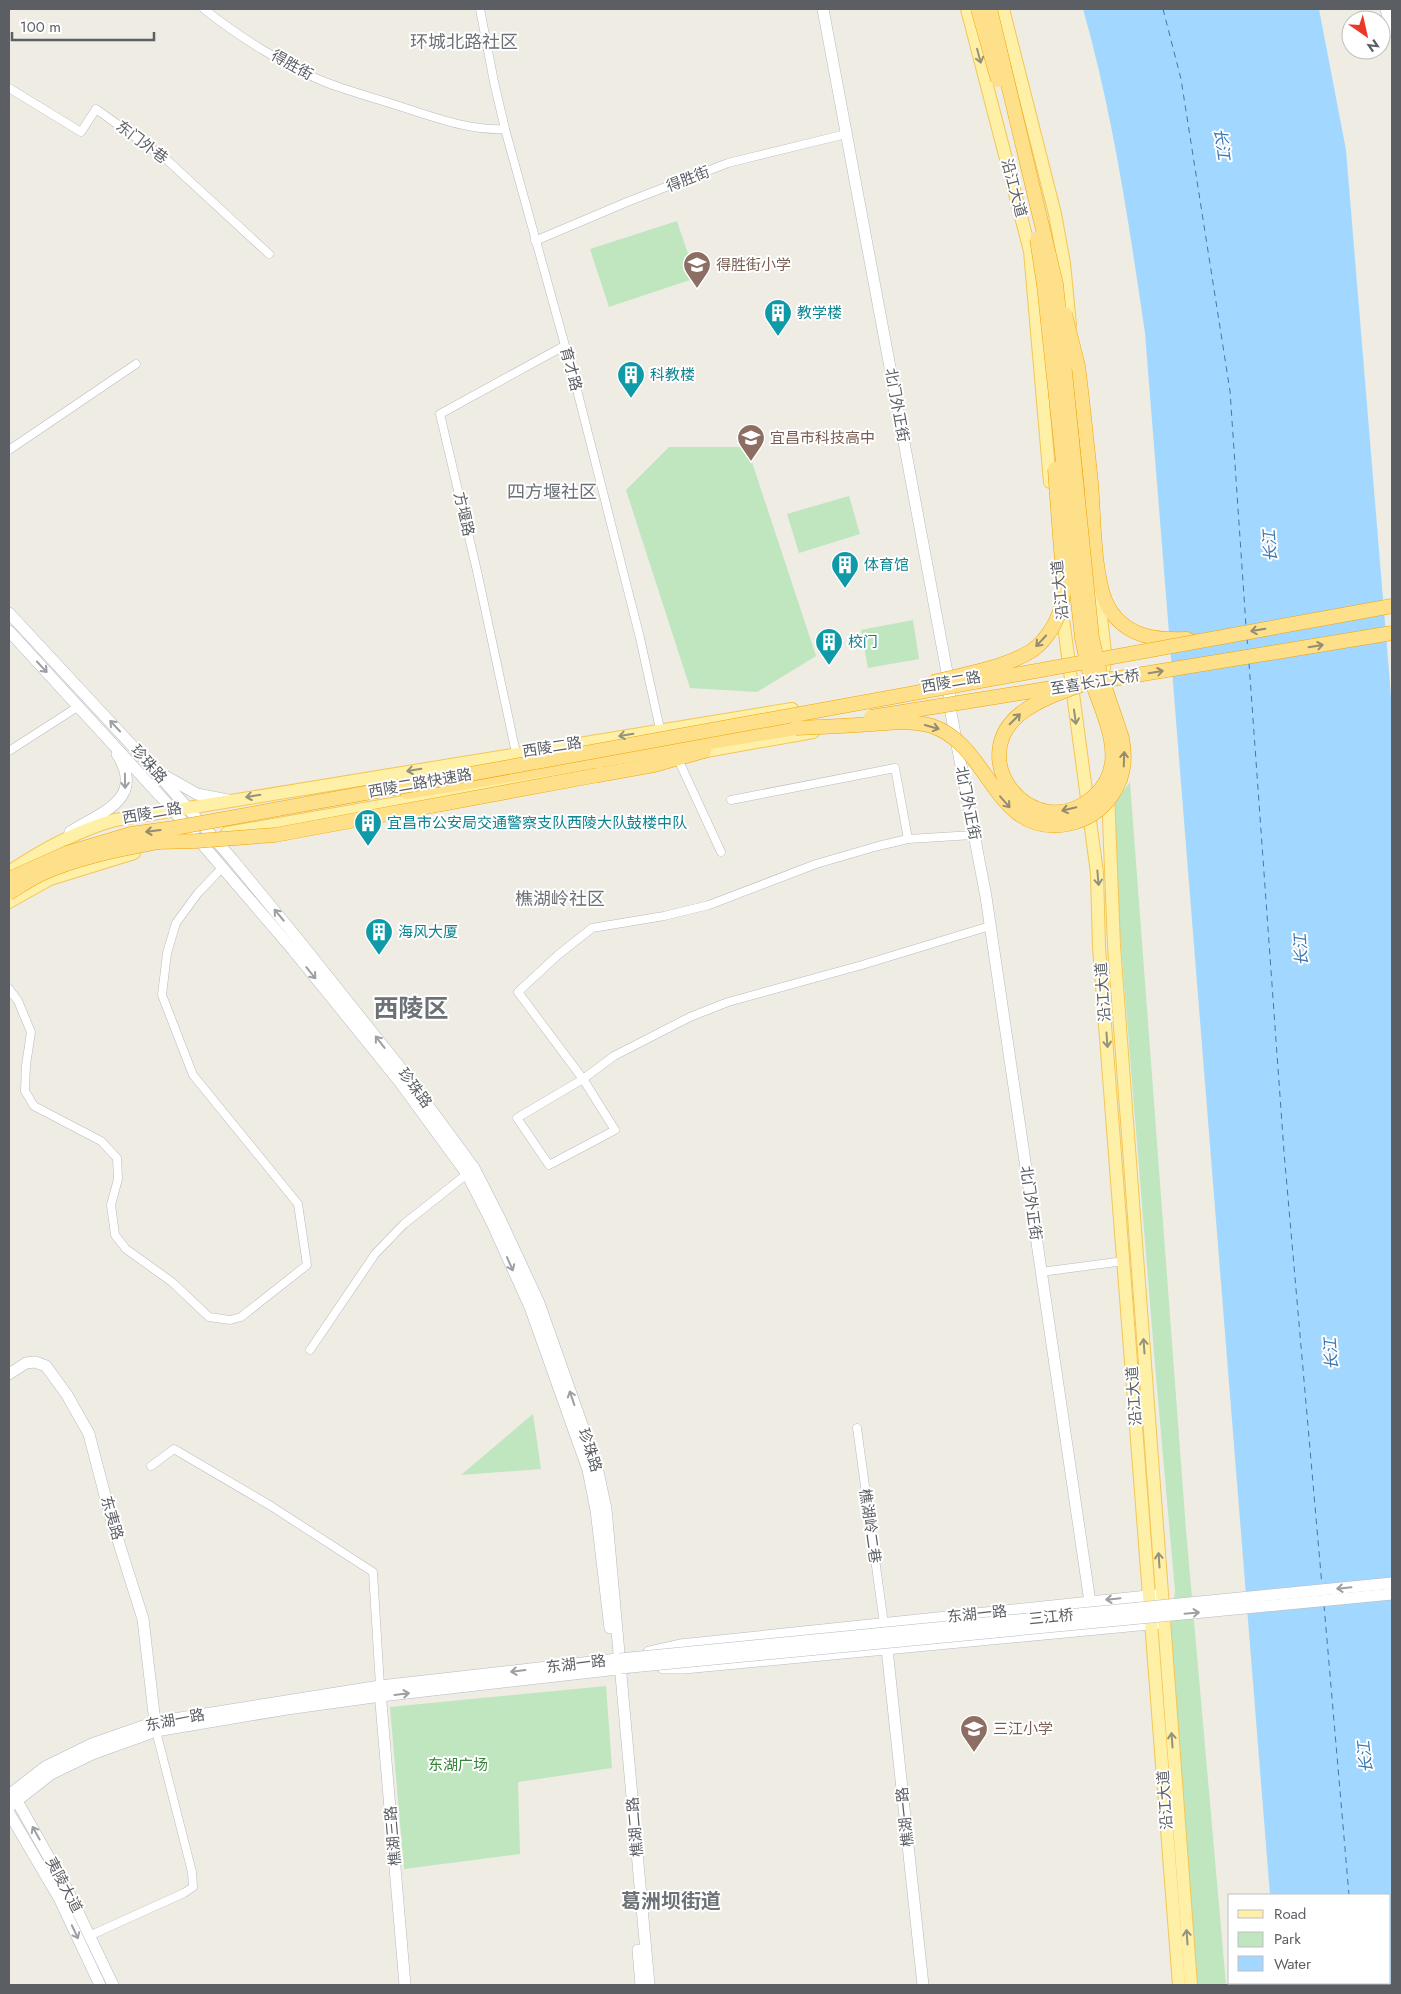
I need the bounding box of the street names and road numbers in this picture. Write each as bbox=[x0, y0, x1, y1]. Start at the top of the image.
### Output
street label: 得胜街 bbox=[267, 44, 317, 86]
street label: 东门外巷 bbox=[111, 115, 173, 169]
street label: 沿江大道 bbox=[996, 156, 1032, 220]
street label: 得胜街 bbox=[663, 161, 713, 197]
street label: 育才路 bbox=[555, 344, 587, 394]
street label: 北门外正街 bbox=[880, 366, 914, 444]
street label: 方堰路 bbox=[448, 490, 480, 538]
street label: 沿江大道 bbox=[1046, 559, 1074, 621]
street label: 至喜长江大桥 bbox=[1049, 664, 1141, 700]
street label: 西陵二路 bbox=[920, 666, 982, 698]
street label: 西陵二路 bbox=[521, 731, 583, 763]
street label: 珍珠路 bbox=[126, 740, 172, 788]
street label: 西陵二路快速路 bbox=[366, 763, 474, 803]
street label: 北门外正街 bbox=[950, 764, 986, 842]
street label: 西陵二路 bbox=[121, 797, 183, 829]
street label: 沿江大道 bbox=[1090, 961, 1116, 1023]
street label: 珍珠路 bbox=[393, 1063, 437, 1113]
street label: 北门外正街 bbox=[1015, 1164, 1047, 1242]
street label: 沿江大道 bbox=[1121, 1365, 1147, 1427]
street label: 珍珠路 bbox=[573, 1425, 607, 1475]
street label: 樵湖岭二巷 bbox=[854, 1487, 886, 1565]
street label: 东夷路 bbox=[95, 1493, 129, 1543]
street label: 东湖一路 bbox=[946, 1600, 1008, 1628]
street label: 三江桥 bbox=[1027, 1604, 1075, 1630]
street label: 东湖一路 bbox=[545, 1649, 607, 1679]
street label: 东湖一路 bbox=[143, 1703, 207, 1737]
street label: 沿江大道 bbox=[1152, 1769, 1178, 1831]
street label: 樵湖一路 bbox=[891, 1786, 919, 1848]
street label: 樵湖二路 bbox=[621, 1796, 649, 1858]
street label: 樵湖三路 bbox=[379, 1805, 407, 1867]
street label: 夷陵大道 bbox=[40, 1853, 88, 1917]

